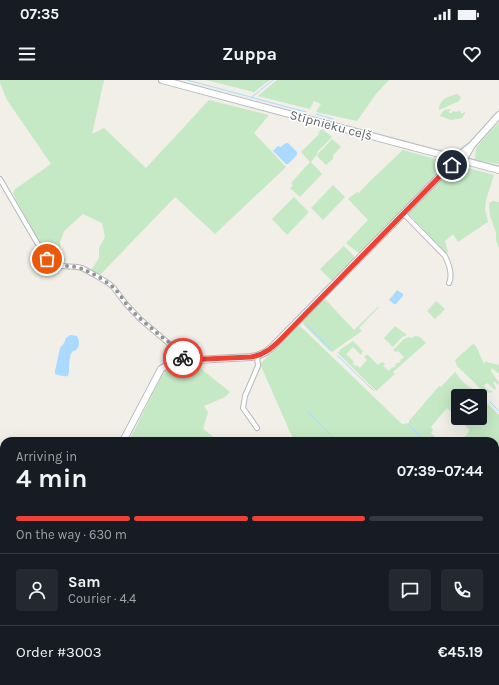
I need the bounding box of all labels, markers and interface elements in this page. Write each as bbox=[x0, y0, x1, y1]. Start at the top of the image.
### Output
text: 07:35 bbox=[20, 5, 59, 23]
icon: menu bbox=[16, 43, 38, 65]
text: Zuppa bbox=[222, 43, 277, 65]
icon: heart bbox=[461, 43, 483, 65]
street label: Stīpnieku ceļš bbox=[288, 107, 374, 144]
pin bbox=[435, 148, 469, 182]
icon: home bbox=[441, 154, 463, 176]
pin bbox=[30, 242, 64, 276]
icon: bag bbox=[36, 248, 58, 270]
courier bbox=[163, 338, 203, 378]
icon: bike bbox=[172, 347, 194, 369]
map controls bbox=[451, 389, 487, 425]
button: layers bbox=[451, 389, 487, 425]
text: Arriving in bbox=[16, 449, 77, 464]
text: 07:39–07:44 bbox=[397, 462, 483, 480]
text: 4 min bbox=[16, 463, 87, 494]
text: On the way · 630 m bbox=[16, 527, 127, 542]
button: person bbox=[16, 569, 58, 611]
button: chat bbox=[389, 569, 431, 611]
button: phone bbox=[441, 569, 483, 611]
text: Sam bbox=[68, 573, 101, 591]
text: Courier · 4.4 bbox=[68, 591, 136, 606]
text: Order #3003 bbox=[16, 643, 102, 661]
text: €45.19 bbox=[438, 643, 483, 661]

